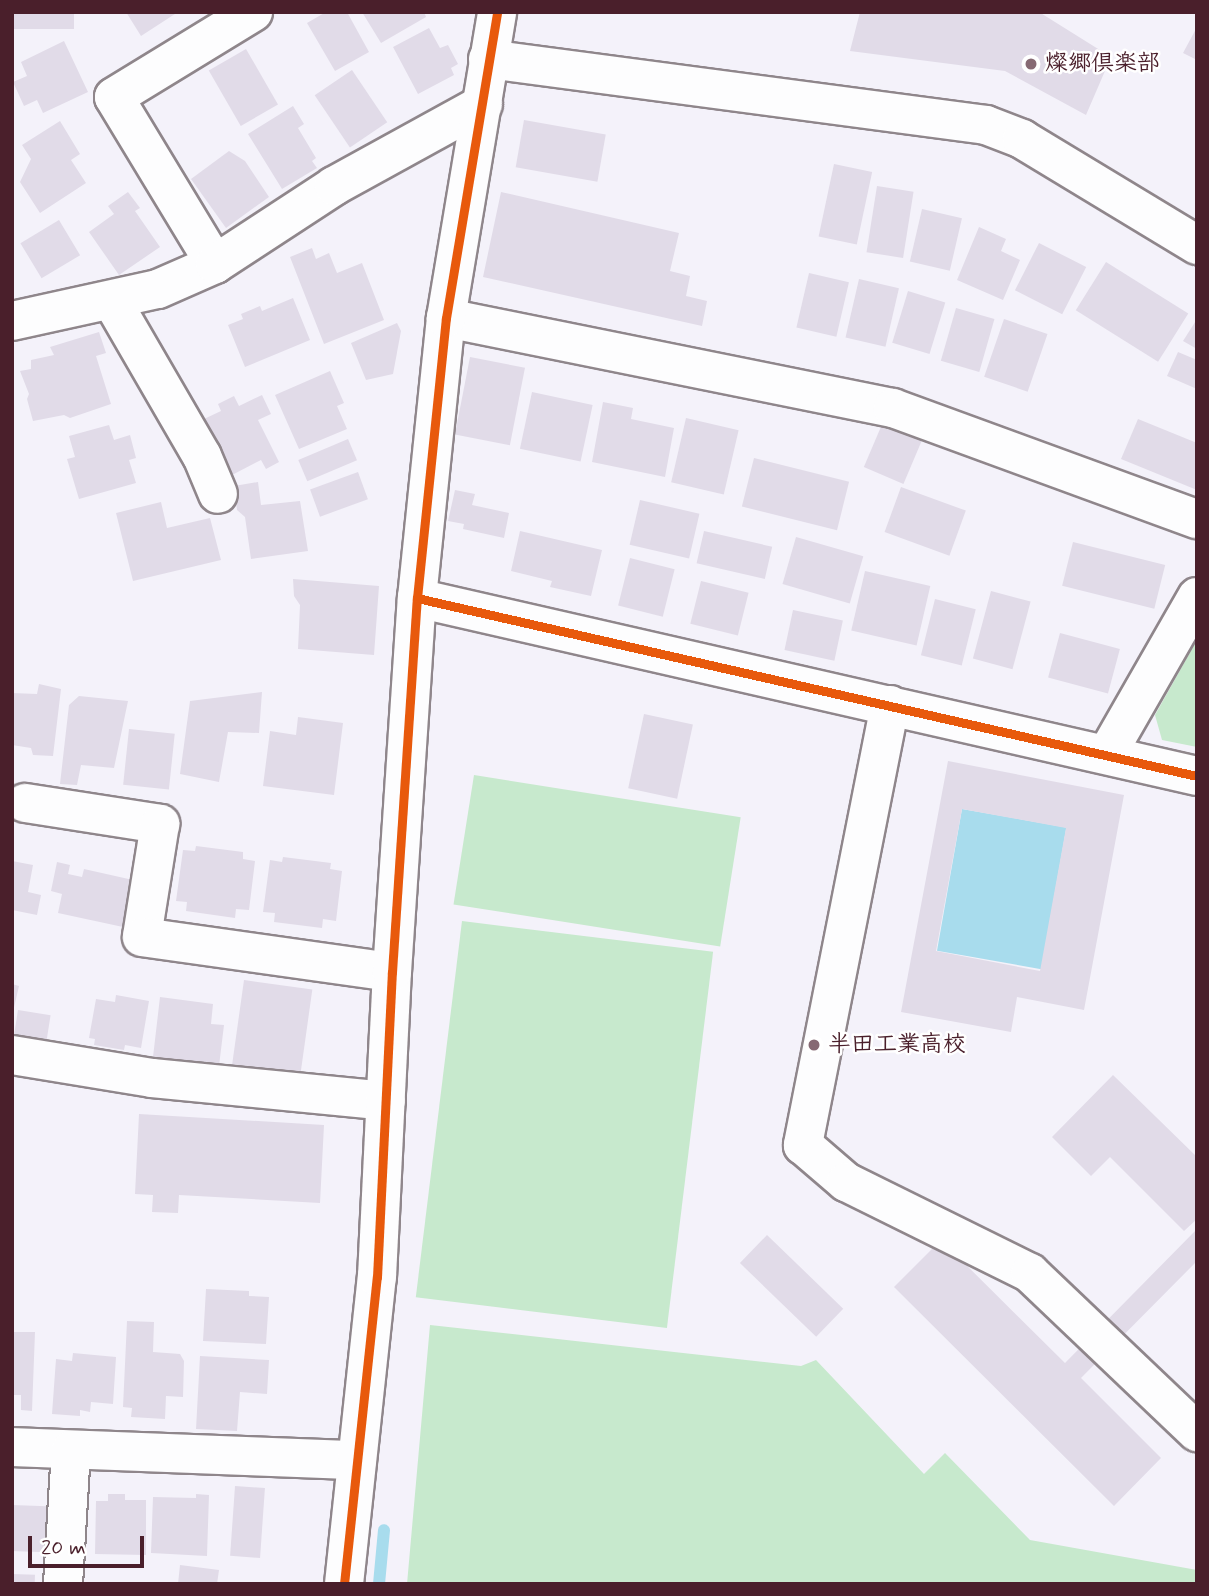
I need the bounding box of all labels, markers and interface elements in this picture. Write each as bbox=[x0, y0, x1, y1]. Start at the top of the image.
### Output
place label: 燦郷倶楽部 bbox=[1045, 50, 1160, 78]
marker: 燦郷倶楽部 bbox=[1023, 56, 1039, 72]
place label: 半田工業高校 bbox=[828, 1031, 966, 1059]
marker: 半田工業高校 bbox=[806, 1037, 822, 1053]
scale bar bbox=[32, 1522, 147, 1566]
text: 20 m bbox=[41, 1534, 86, 1562]

